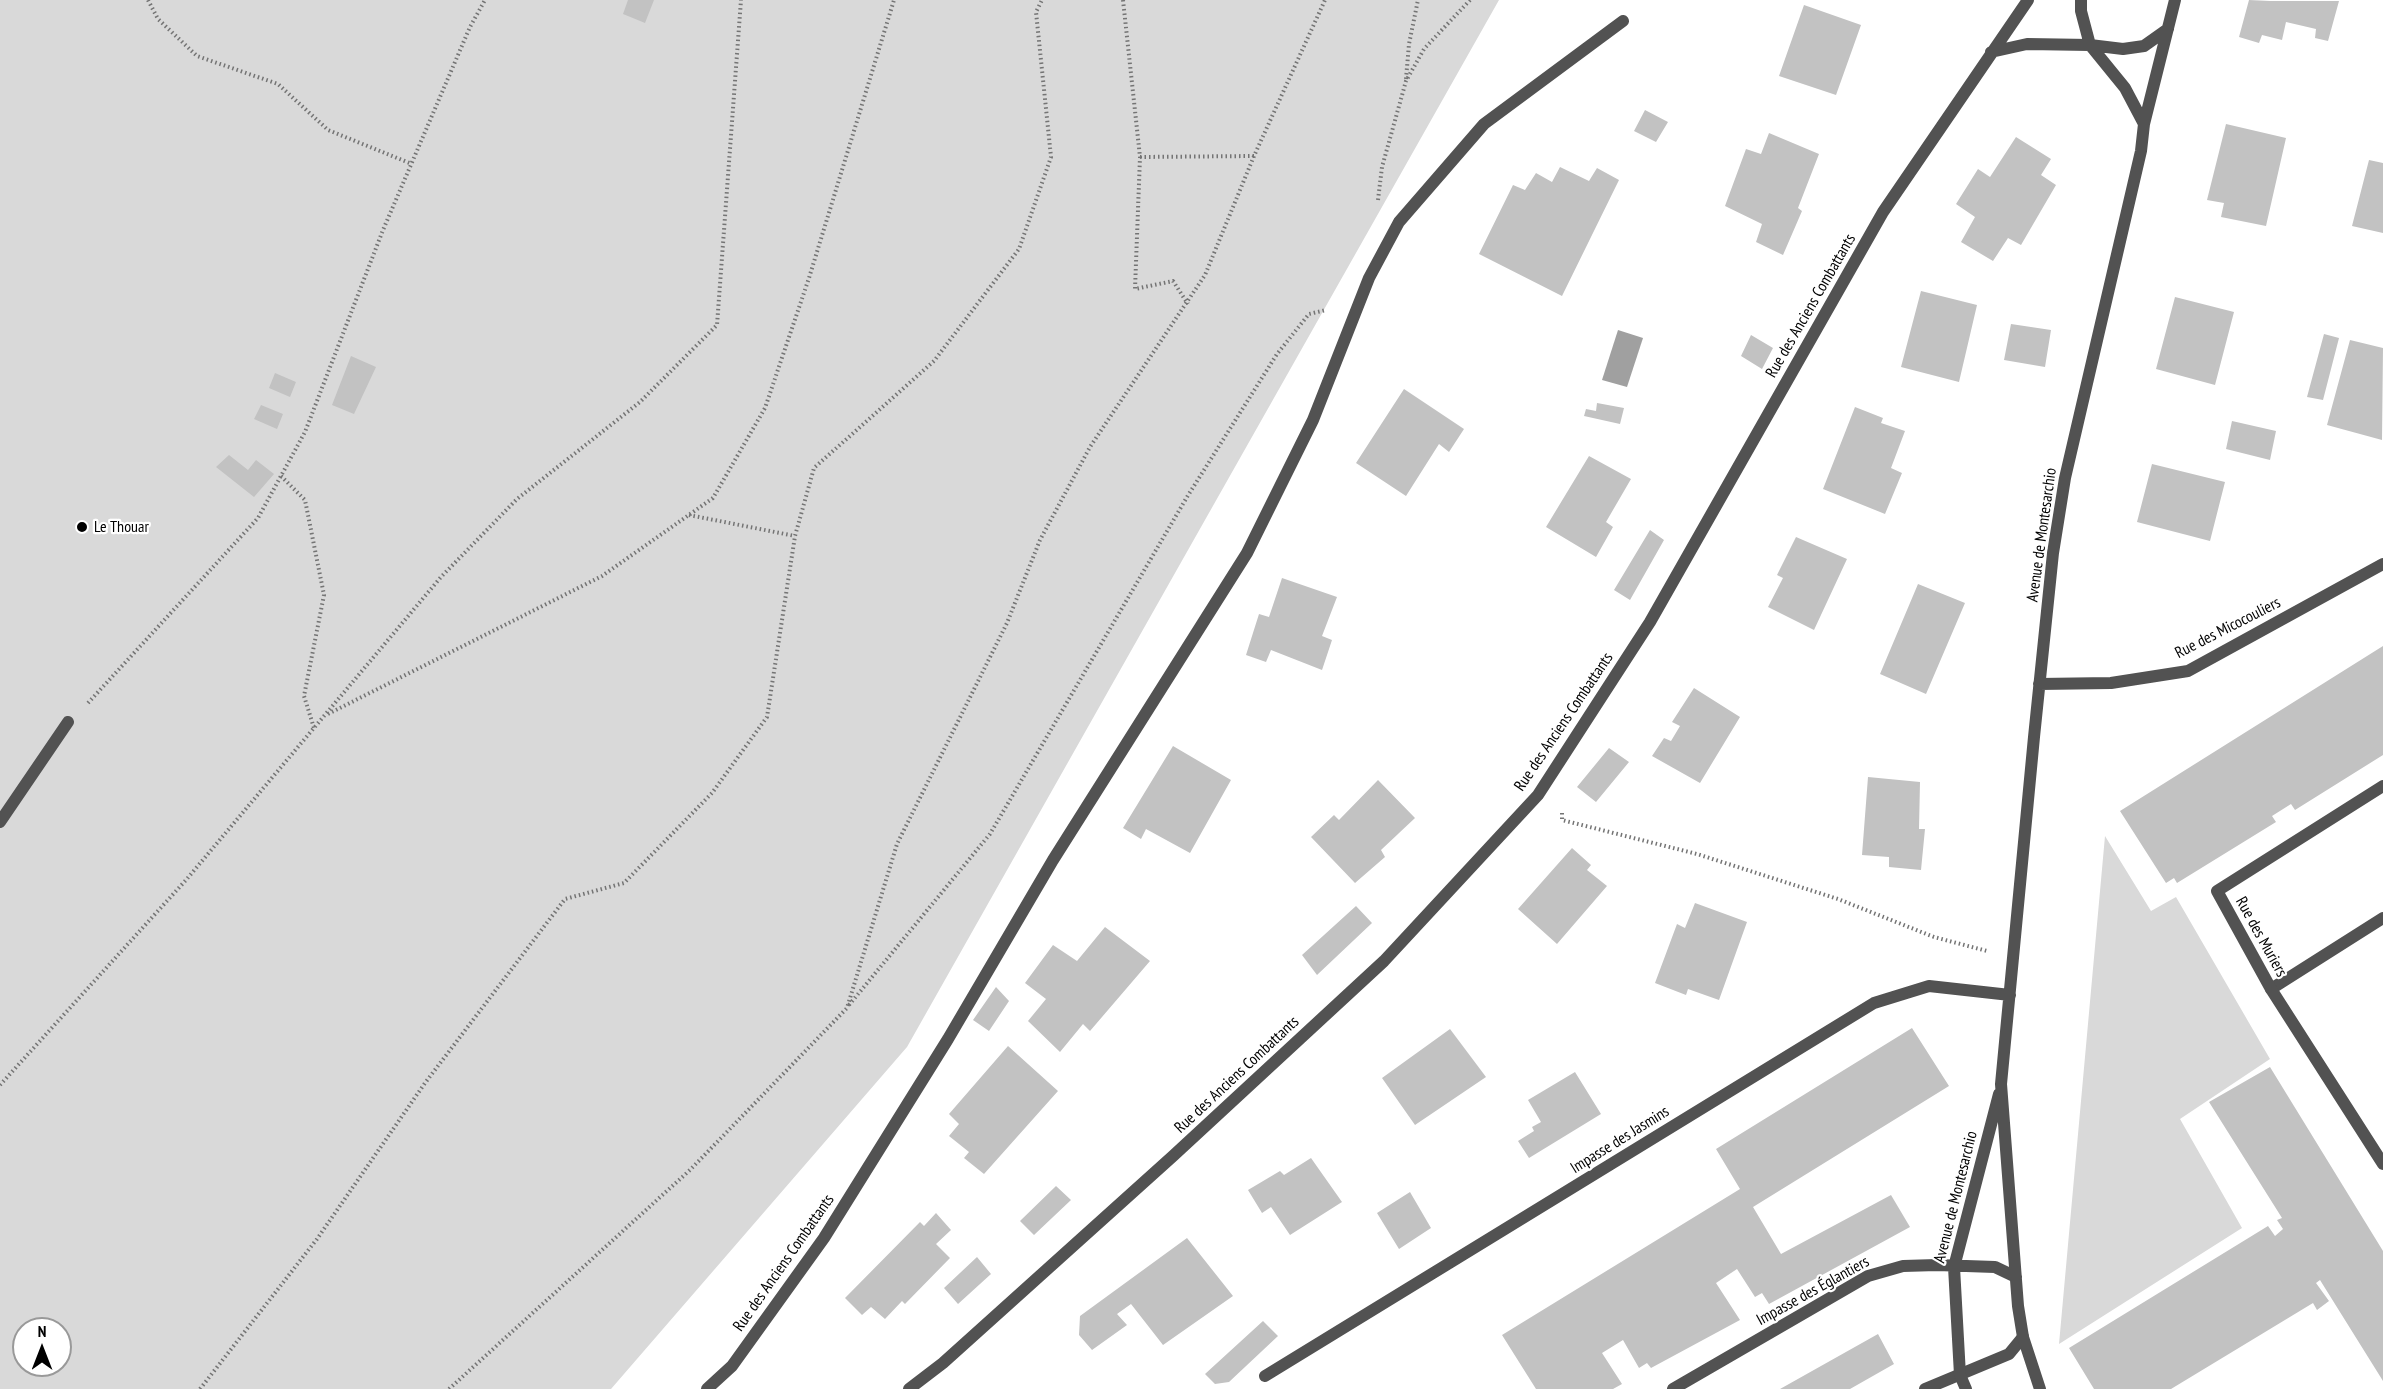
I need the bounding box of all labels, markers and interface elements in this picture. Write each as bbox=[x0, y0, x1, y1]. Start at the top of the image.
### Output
street label: Rue des Anciens Combattants bbox=[1762, 231, 1860, 381]
street label: Avenue de Montesarchio bbox=[2023, 467, 2061, 603]
place label: Le Thouar bbox=[94, 517, 149, 537]
marker: Le Thouar bbox=[75, 520, 89, 534]
street label: Rue des Micocouliers bbox=[2172, 593, 2284, 663]
street label: Rue des Anciens Combattants bbox=[1511, 649, 1617, 795]
street label: Rue des Muriers bbox=[2231, 894, 2291, 980]
street label: Rue des Anciens Combattants bbox=[1171, 1012, 1303, 1138]
street label: Impasse des Jasmins bbox=[1567, 1102, 1673, 1178]
street label: Avenue de Montesarchio bbox=[1930, 1129, 1982, 1265]
street label: Rue des Anciens Combattants bbox=[729, 1191, 839, 1335]
street label: Impasse des Églantiers bbox=[1753, 1252, 1873, 1330]
north arrow bbox=[12, 1317, 72, 1377]
text: N bbox=[38, 1321, 46, 1341]

